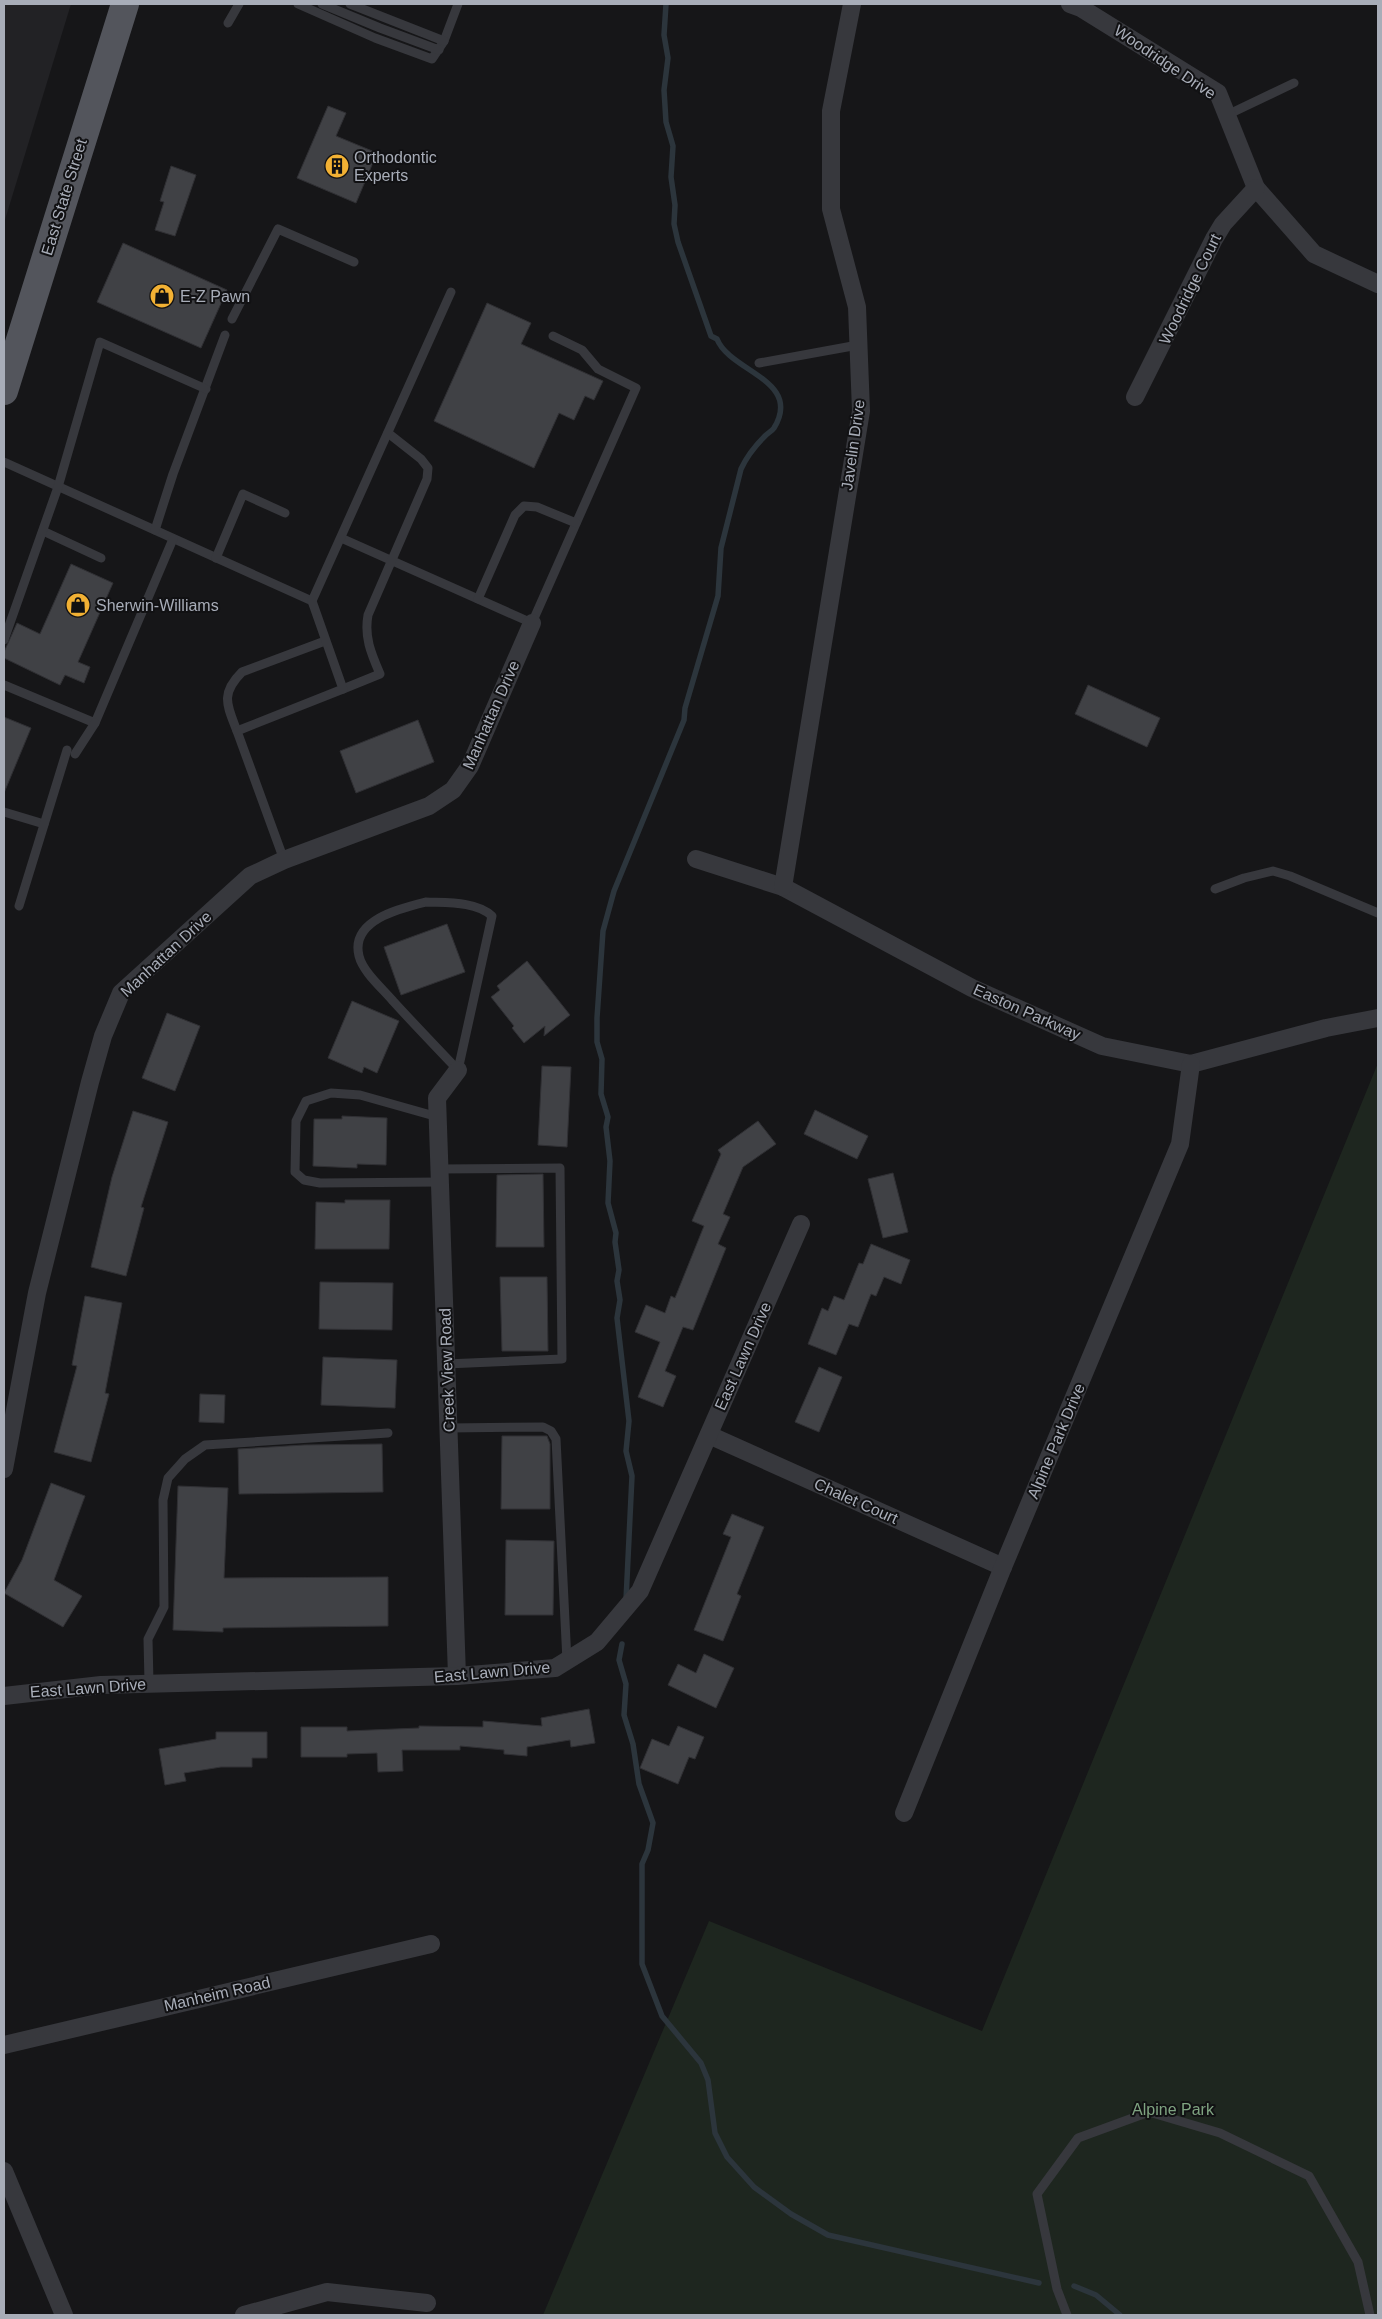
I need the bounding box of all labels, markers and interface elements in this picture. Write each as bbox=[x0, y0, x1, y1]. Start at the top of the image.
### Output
street label: Woodridge Drive bbox=[1111, 22, 1219, 102]
street label: East State Street bbox=[38, 136, 90, 257]
place label: Orthodontic Experts bbox=[354, 149, 437, 184]
building icon: Orthodontic Experts bbox=[324, 153, 350, 179]
street label: Woodridge Court bbox=[1156, 231, 1224, 347]
shop icon: E-Z Pawn bbox=[149, 283, 175, 309]
place label: E-Z Pawn bbox=[180, 288, 250, 305]
street label: Javelin Drive bbox=[838, 398, 868, 492]
shop icon: Sherwin-Williams bbox=[65, 592, 91, 618]
place label: Sherwin-Williams bbox=[96, 597, 219, 614]
street label: Manhattan Drive bbox=[459, 658, 523, 772]
street label: Manhattan Drive bbox=[117, 908, 215, 1000]
street label: Easton Parkway bbox=[971, 981, 1083, 1043]
street label: East Lawn Drive bbox=[712, 1299, 774, 1413]
street label: Creek View Road bbox=[436, 1308, 458, 1432]
street label: Alpine Park Drive bbox=[1024, 1381, 1088, 1501]
street label: Chalet Court bbox=[812, 1475, 901, 1527]
street label: East Lawn Drive bbox=[433, 1658, 551, 1686]
street label: East Lawn Drive bbox=[29, 1675, 147, 1701]
street label: Manheim Road bbox=[162, 1974, 272, 2014]
park label: Alpine Park bbox=[1132, 2101, 1215, 2118]

